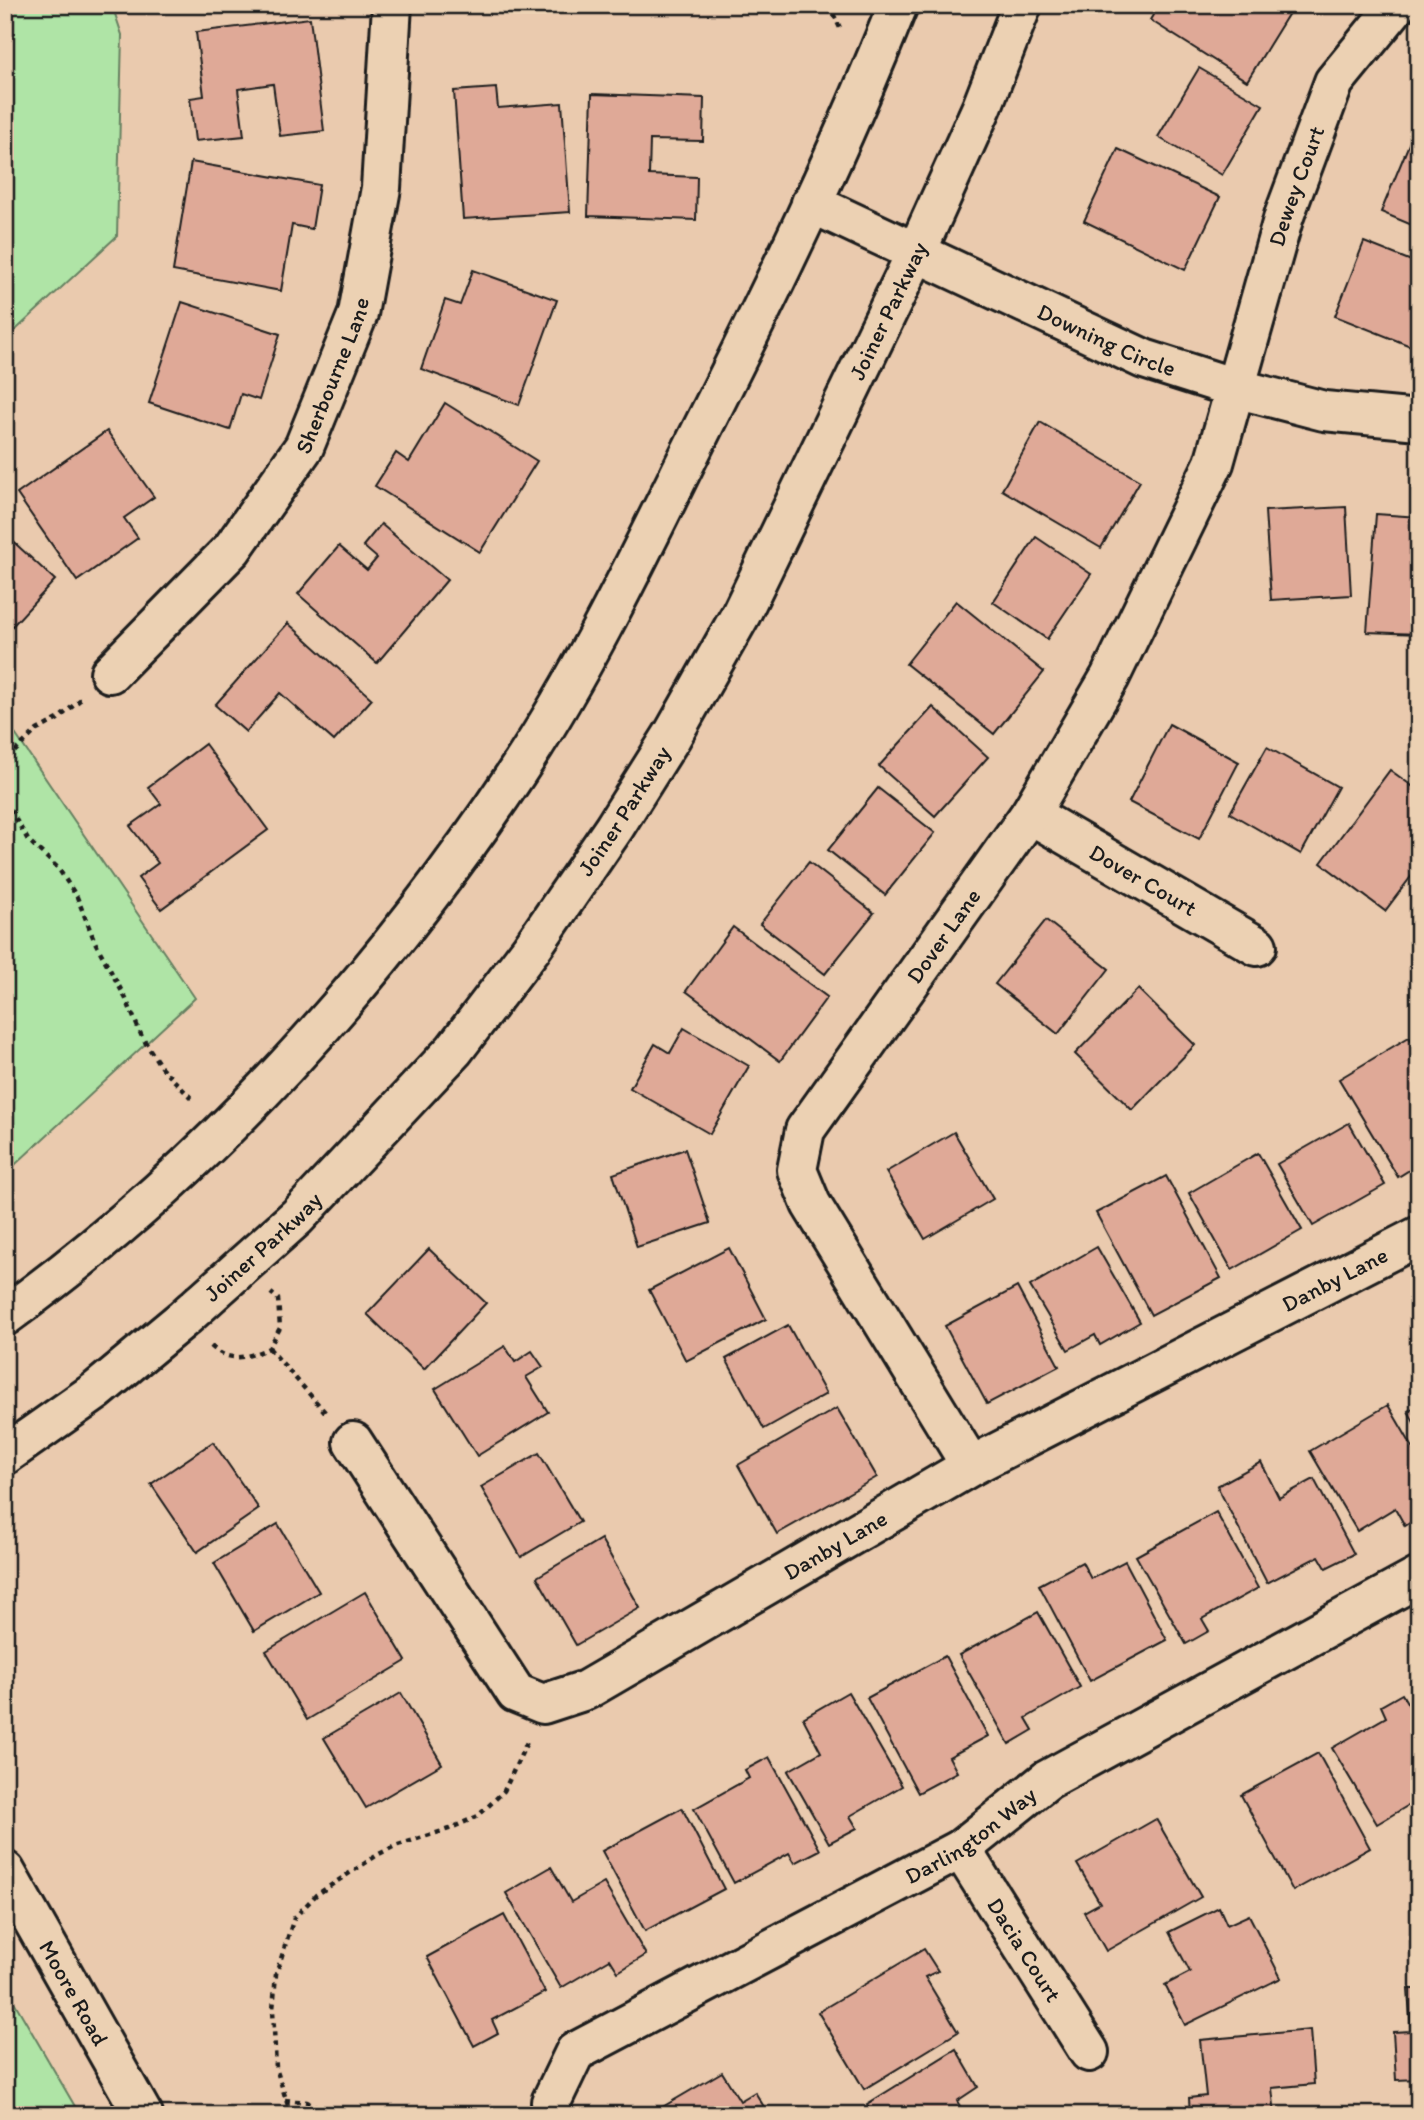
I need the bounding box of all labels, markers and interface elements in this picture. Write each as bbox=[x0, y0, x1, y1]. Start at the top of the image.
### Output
street label: Dewey Court bbox=[1262, 122, 1330, 249]
street label: Joiner Parkway bbox=[843, 237, 933, 384]
street label: Sherbourne Lane bbox=[289, 295, 375, 458]
street label: Downing Circle bbox=[1033, 297, 1179, 382]
street label: Joiner Parkway bbox=[571, 740, 676, 881]
street label: Dover Court bbox=[1085, 838, 1202, 922]
street label: Dover Lane bbox=[900, 883, 987, 989]
street label: Joiner Parkway bbox=[198, 1186, 328, 1307]
street label: Danby Lane bbox=[1277, 1240, 1392, 1318]
street label: Danby Lane bbox=[778, 1504, 892, 1586]
street label: Darlington Way bbox=[900, 1780, 1042, 1890]
street label: Dacia Court bbox=[981, 1892, 1068, 2007]
street label: Moore Road bbox=[33, 1935, 115, 2051]

